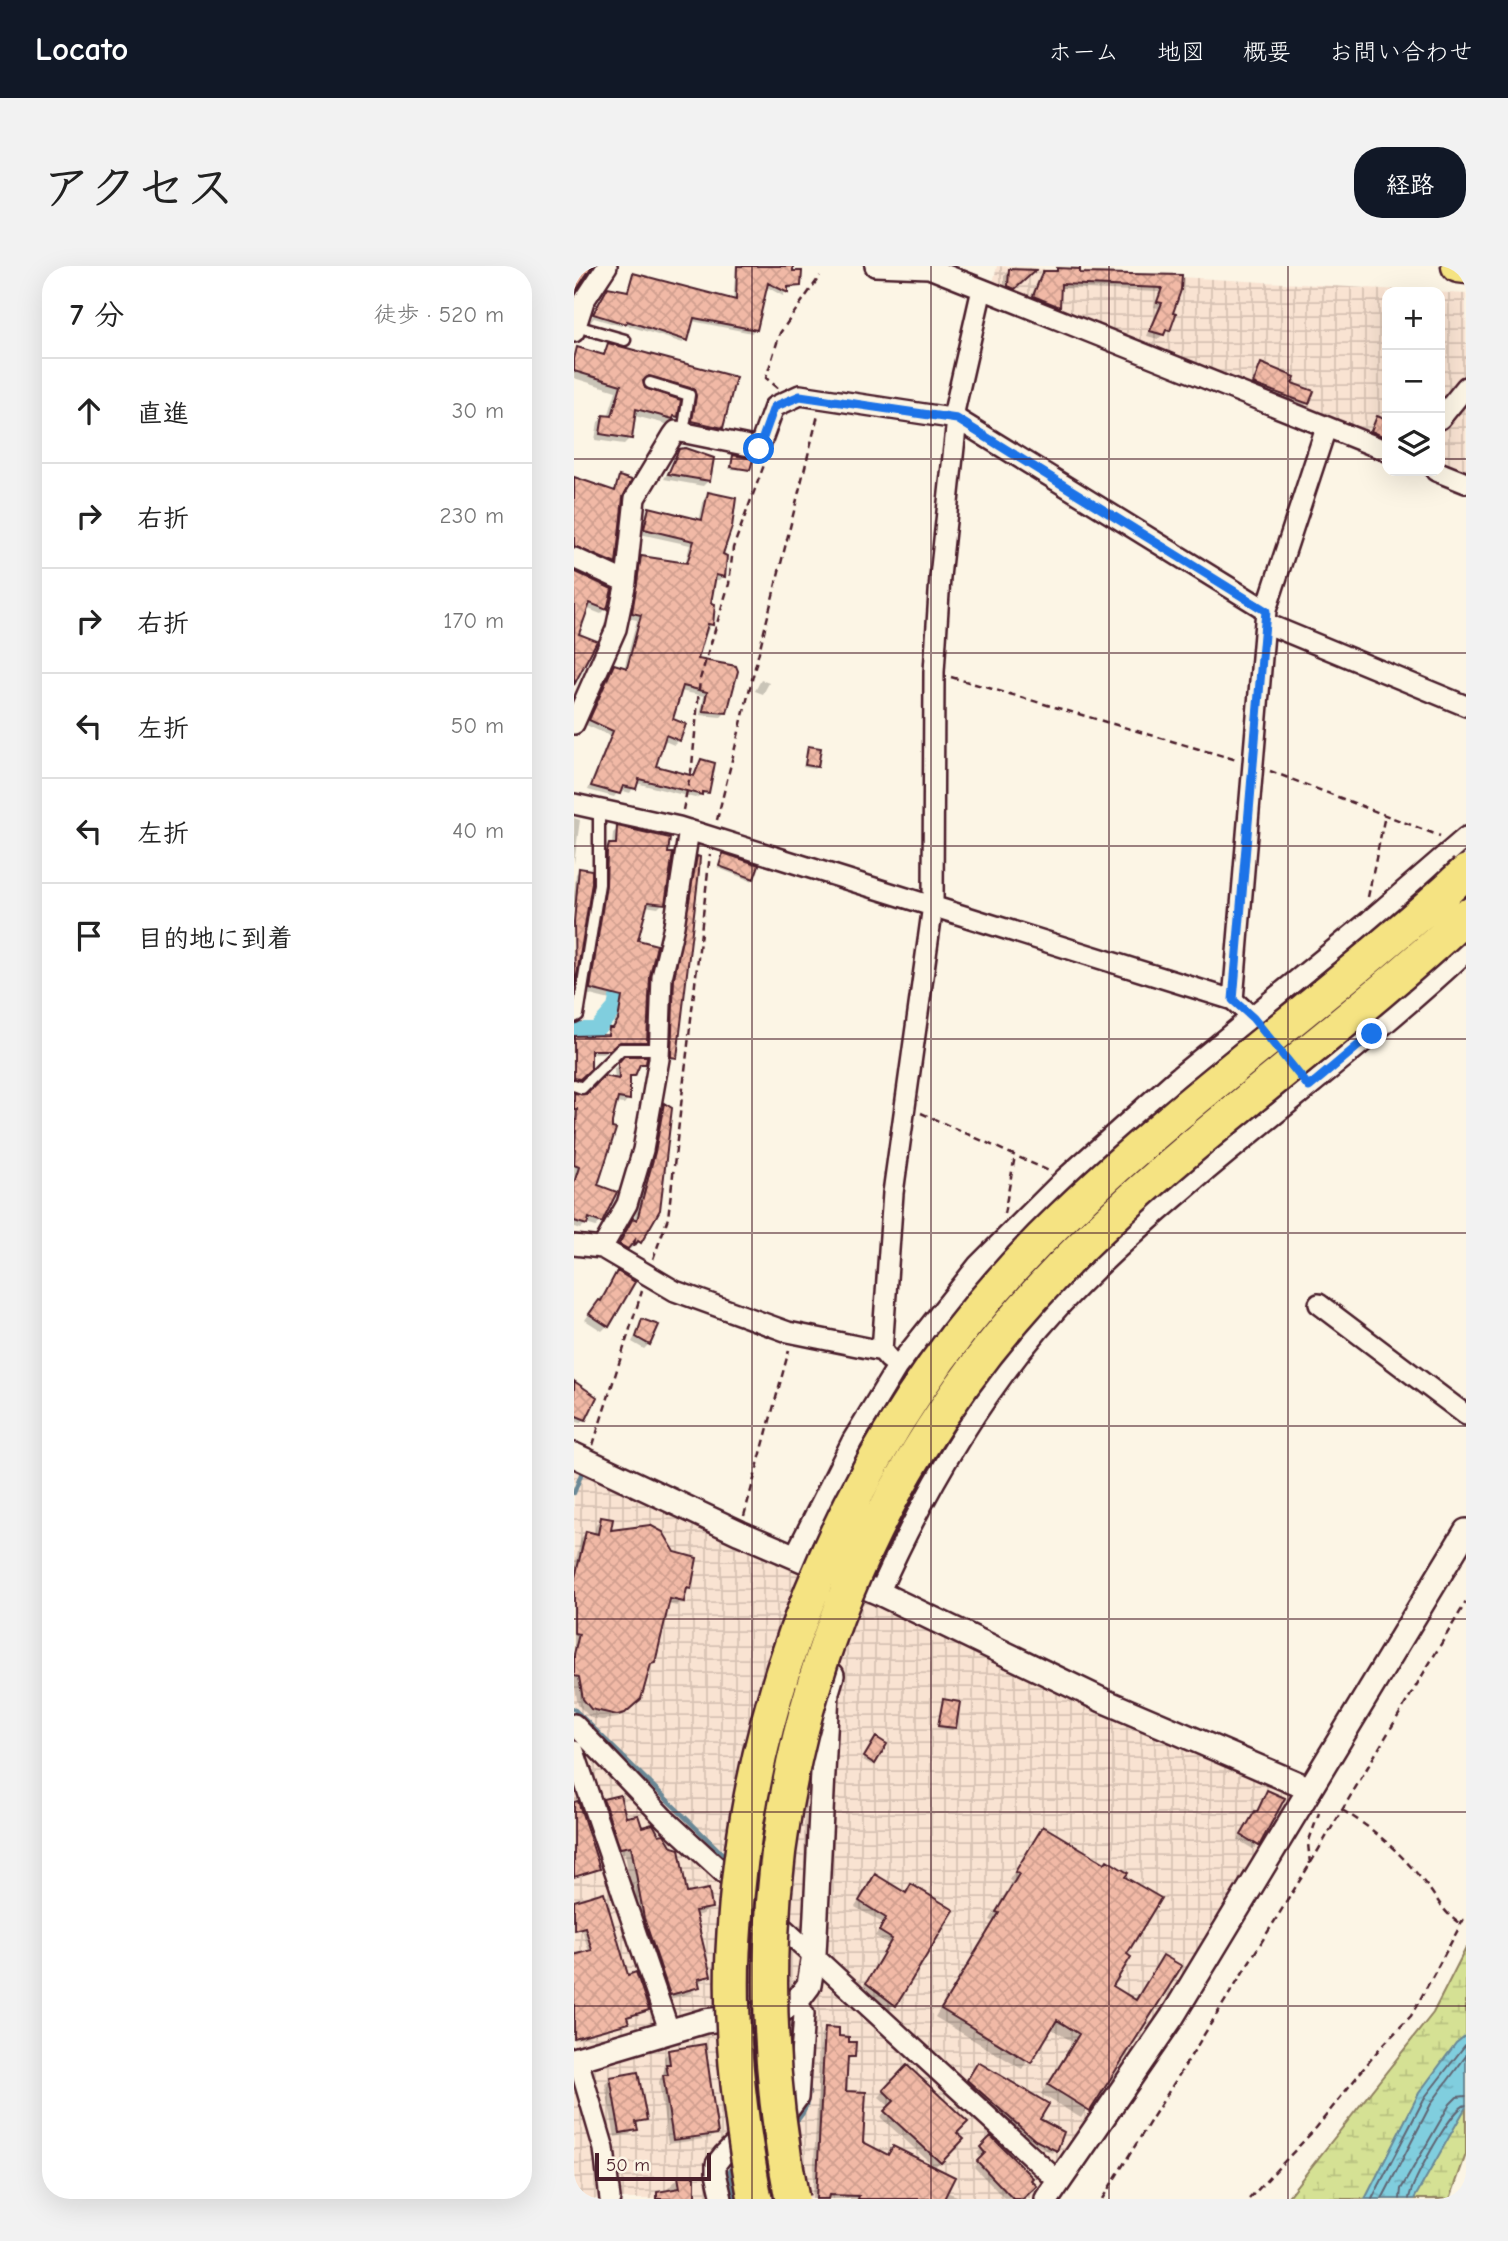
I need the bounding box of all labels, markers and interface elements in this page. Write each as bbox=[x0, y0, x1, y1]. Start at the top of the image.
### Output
text: Locato bbox=[35, 30, 128, 68]
text: ホーム bbox=[1048, 38, 1119, 66]
text: 地図 bbox=[1157, 38, 1205, 66]
text: 概要 bbox=[1243, 38, 1291, 66]
text: お問い合わせ bbox=[1329, 38, 1473, 66]
button: 経路 bbox=[1354, 147, 1466, 218]
text: アクセス bbox=[42, 160, 235, 216]
map controls bbox=[1382, 287, 1445, 476]
button: + bbox=[1382, 287, 1445, 350]
text: 7 分 bbox=[70, 298, 124, 333]
text: 徒歩 · 520 m bbox=[373, 301, 504, 328]
button: − bbox=[1382, 350, 1445, 413]
icon: ahead bbox=[70, 392, 108, 430]
text: 30 m bbox=[452, 397, 504, 424]
text: 直進 bbox=[137, 399, 189, 429]
button: layers bbox=[1382, 413, 1445, 476]
route start bbox=[743, 433, 774, 464]
icon: right bbox=[70, 497, 108, 535]
text: 230 m bbox=[440, 502, 504, 529]
text: 右折 bbox=[137, 504, 189, 534]
icon: right bbox=[70, 602, 108, 640]
text: 170 m bbox=[443, 607, 504, 634]
text: 右折 bbox=[137, 609, 189, 639]
icon: left bbox=[70, 707, 108, 745]
text: 50 m bbox=[451, 712, 504, 739]
text: 左折 bbox=[137, 714, 189, 744]
icon: left bbox=[70, 812, 108, 850]
text: 40 m bbox=[452, 817, 504, 844]
text: 左折 bbox=[137, 819, 189, 849]
icon: arrive bbox=[70, 917, 108, 955]
text: 目的地に到着 bbox=[137, 924, 293, 954]
route end bbox=[1356, 1018, 1387, 1049]
scale bar bbox=[595, 2150, 710, 2182]
text: 50 m bbox=[606, 2154, 650, 2176]

